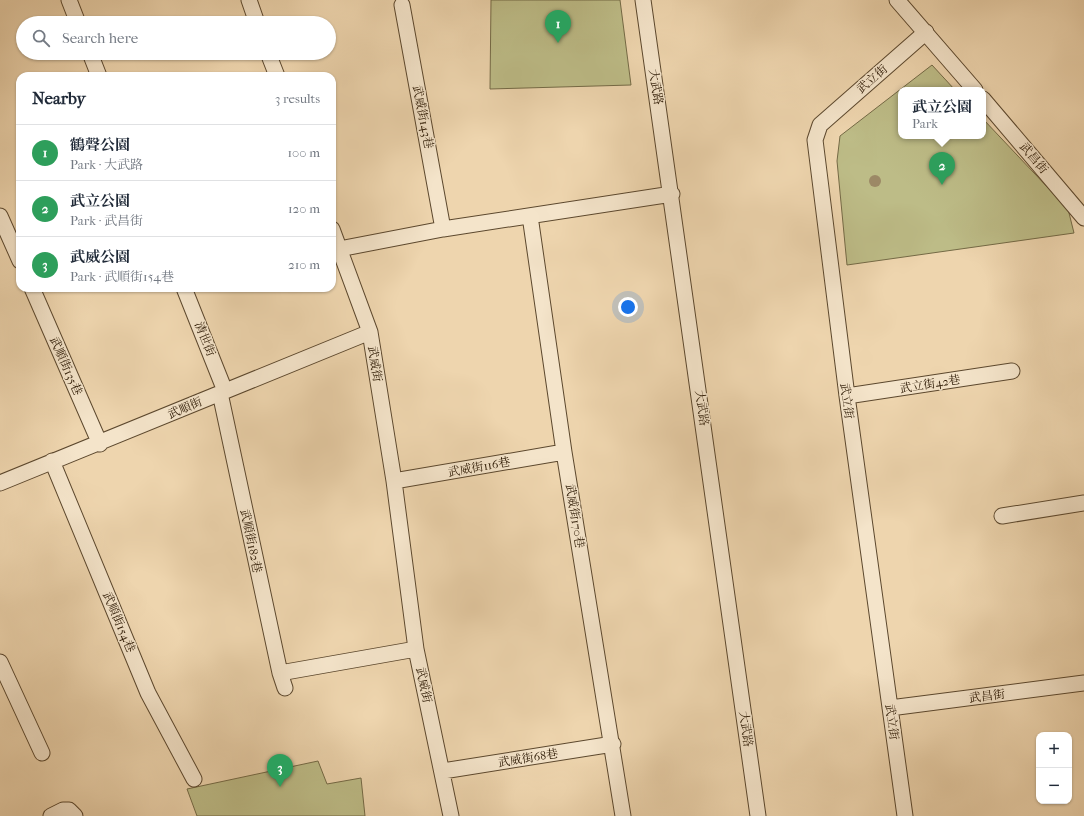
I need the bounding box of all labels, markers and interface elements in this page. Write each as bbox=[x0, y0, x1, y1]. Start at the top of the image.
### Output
pin: 1 bbox=[545, 10, 571, 43]
search box bbox=[16, 16, 336, 60]
icon: search bbox=[30, 27, 52, 49]
text: Search here bbox=[62, 29, 138, 47]
street label: 武立街 bbox=[854, 61, 891, 96]
street label: 大武路 bbox=[646, 68, 666, 106]
street label: 武威街143巷 bbox=[410, 84, 436, 150]
popup bbox=[898, 87, 986, 139]
text: Nearby bbox=[32, 88, 86, 108]
text: 3 results bbox=[275, 91, 320, 106]
text: 武立公園 bbox=[912, 98, 972, 116]
text: Park bbox=[912, 116, 938, 131]
text: 鶴聲公園 bbox=[70, 136, 130, 154]
street label: 武昌街 bbox=[1017, 140, 1052, 177]
text: 1 bbox=[43, 145, 47, 160]
text: 100 m bbox=[287, 145, 320, 160]
pin: 2 bbox=[929, 152, 955, 185]
text: Park · 大武路 bbox=[70, 157, 143, 172]
text: 武立公園 bbox=[70, 192, 130, 210]
text: 2 bbox=[42, 201, 48, 216]
text: 120 m bbox=[288, 201, 320, 216]
text: Park · 武昌街 bbox=[70, 213, 143, 228]
text: 武威公園 bbox=[70, 248, 130, 266]
text: 3 bbox=[42, 257, 48, 272]
text: 210 m bbox=[288, 257, 320, 272]
text: Park · 武順街154巷 bbox=[70, 269, 174, 284]
your location bbox=[618, 297, 638, 317]
street label: 清世街 bbox=[192, 320, 219, 359]
street label: 武順街135巷 bbox=[47, 335, 85, 397]
street label: 武威街 bbox=[365, 345, 385, 384]
street label: 武立街42巷 bbox=[899, 372, 961, 396]
street label: 武立街 bbox=[838, 382, 857, 421]
street label: 大武路 bbox=[693, 389, 711, 427]
street label: 武順街 bbox=[166, 394, 205, 421]
street label: 武威街116巷 bbox=[447, 455, 511, 479]
street label: 武威街170巷 bbox=[563, 483, 587, 549]
street label: 武順街182巷 bbox=[237, 508, 265, 574]
street label: 武順街154巷 bbox=[100, 590, 138, 654]
street label: 武威街 bbox=[413, 666, 435, 705]
street label: 武昌街 bbox=[968, 687, 1007, 705]
street label: 武立街 bbox=[883, 703, 902, 742]
street label: 大武路 bbox=[737, 710, 755, 748]
map controls bbox=[1036, 732, 1072, 804]
button: + bbox=[1036, 732, 1072, 768]
street label: 武威街68巷 bbox=[497, 746, 559, 770]
pin: 3 bbox=[267, 754, 293, 787]
button: − bbox=[1036, 768, 1072, 804]

